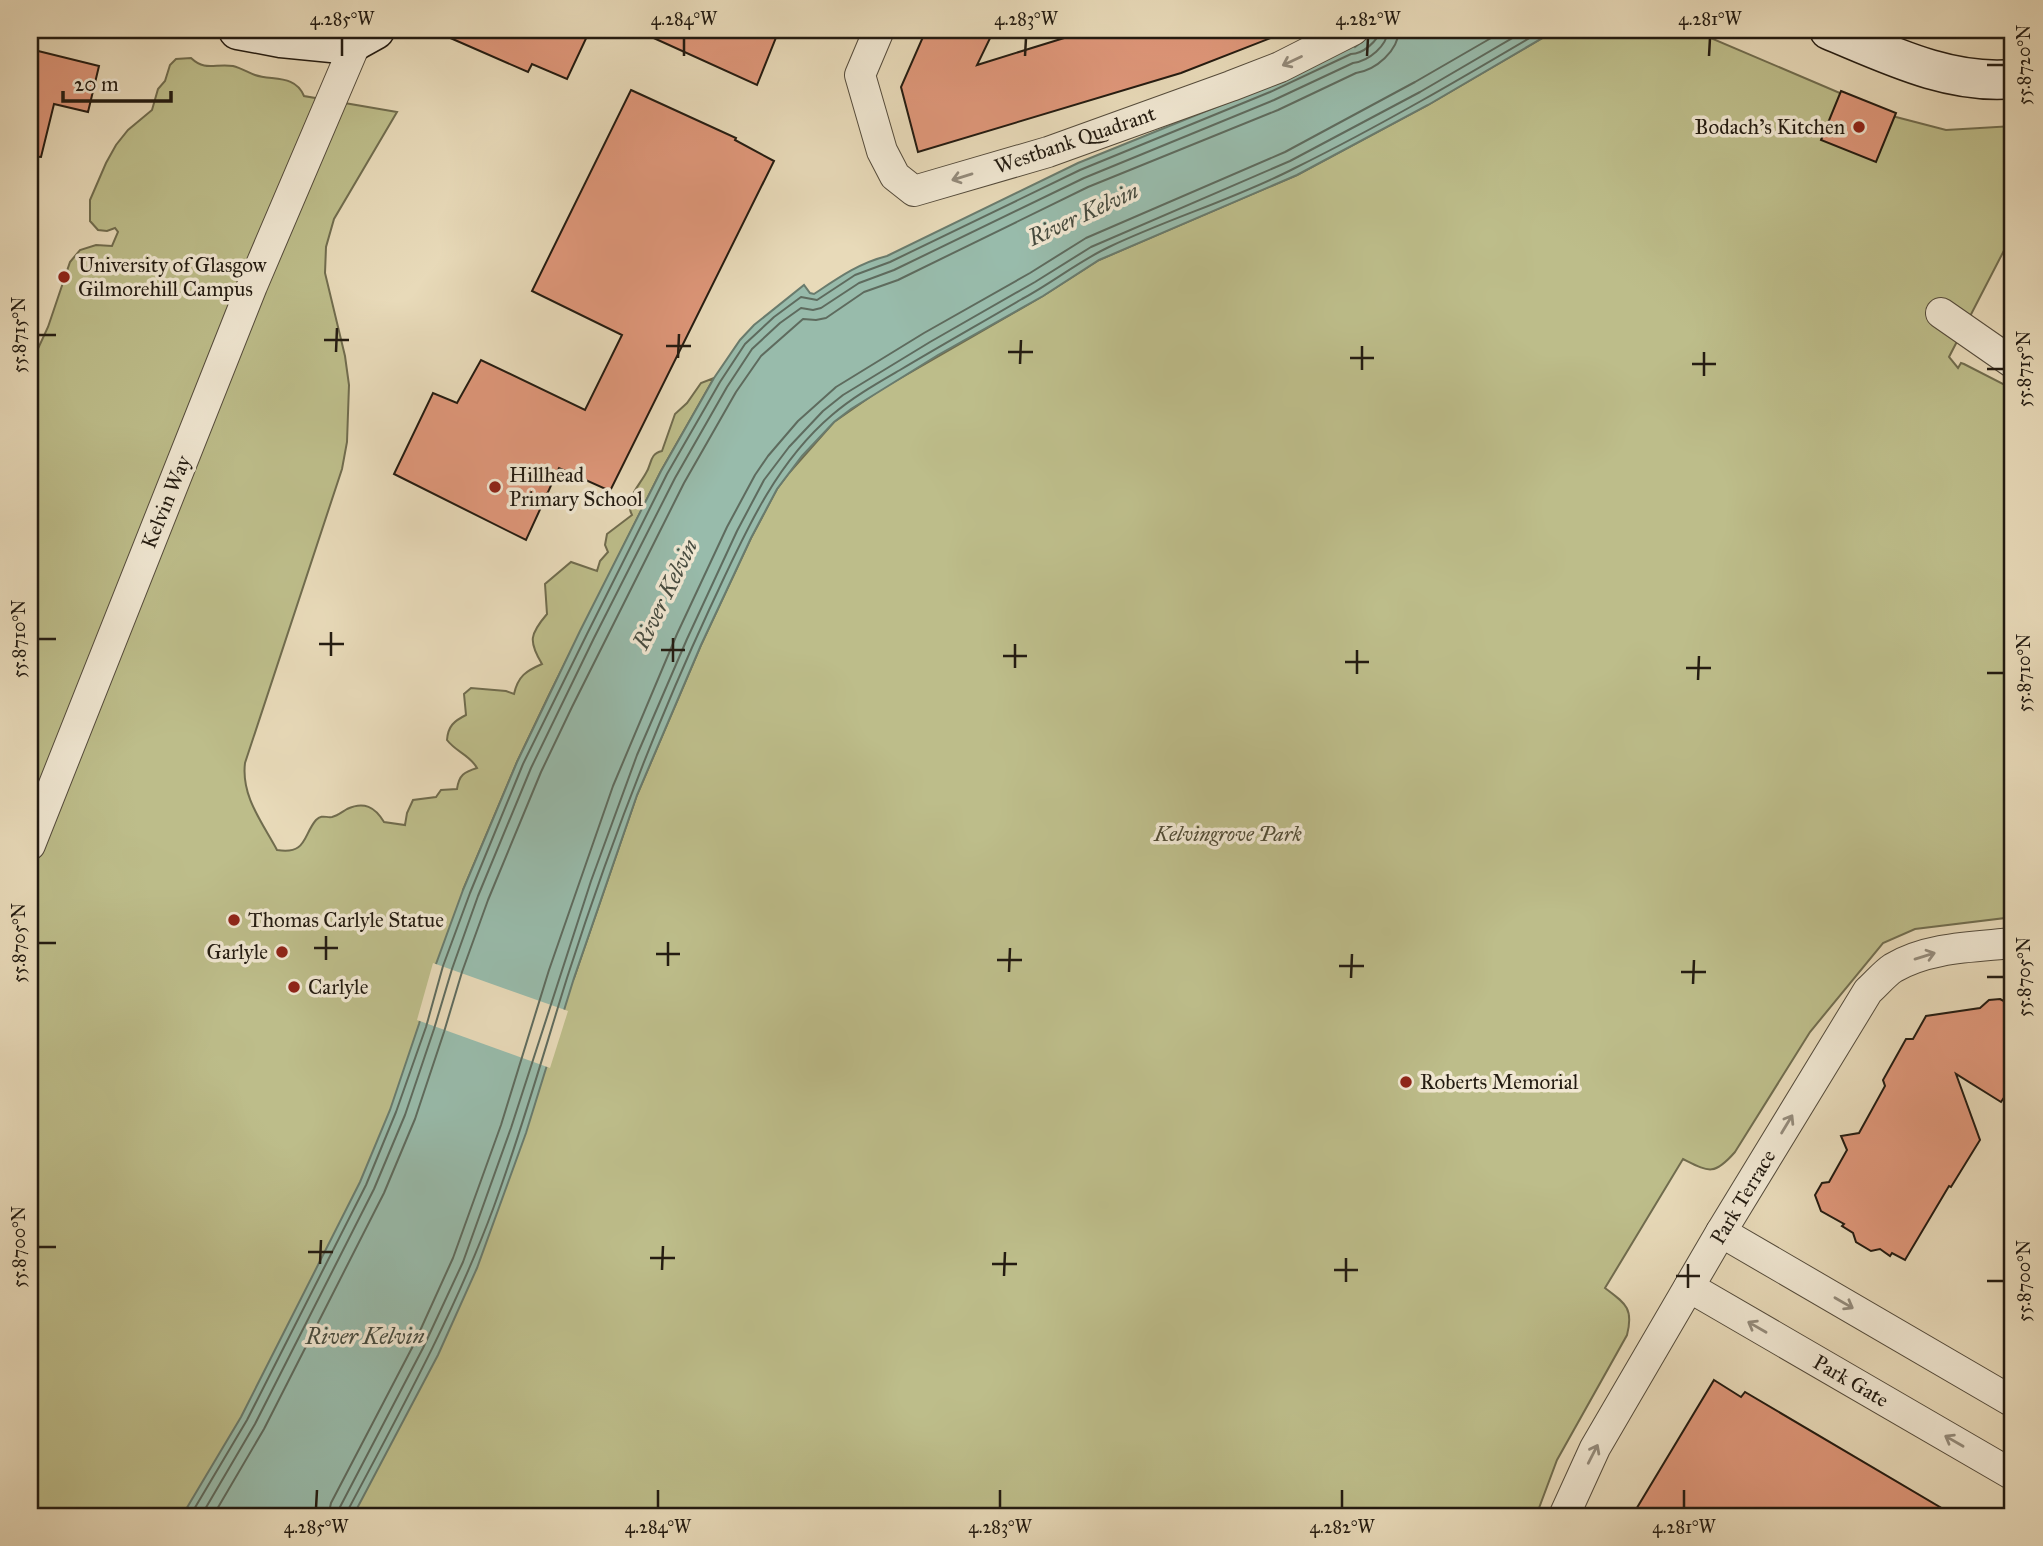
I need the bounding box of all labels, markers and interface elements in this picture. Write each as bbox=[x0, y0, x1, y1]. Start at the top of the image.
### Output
text: 4.285°W bbox=[310, 8, 375, 30]
text: 4.284°W bbox=[651, 8, 718, 30]
text: 4.283°W bbox=[994, 8, 1059, 30]
text: 4.282°W bbox=[1335, 8, 1401, 30]
text: 4.281°W bbox=[1678, 8, 1743, 30]
text: 55.8720°N bbox=[2013, 25, 2035, 105]
one-way arrow bbox=[1282, 55, 1303, 68]
scale bar bbox=[63, 60, 172, 104]
text: 20 m bbox=[74, 71, 119, 97]
street label: Westbank Quadrant bbox=[991, 100, 1159, 180]
place label: Bodach's Kitchen bbox=[1695, 114, 1845, 140]
marker: Bodach's Kitchen bbox=[1851, 119, 1867, 135]
one-way arrow bbox=[952, 172, 974, 185]
water label: River Kelvin bbox=[1022, 176, 1143, 252]
place label: University of Glasgow Gilmorehill Campus bbox=[78, 252, 267, 302]
marker: University of Glasgow Gilmorehill Campus bbox=[56, 269, 72, 285]
text: 55.8715°N bbox=[8, 297, 30, 373]
text: 55.8715°N bbox=[2013, 331, 2035, 407]
street label: Kelvin Way bbox=[136, 451, 197, 552]
place label: Hillhead Primary School bbox=[509, 462, 643, 512]
marker: Hillhead Primary School bbox=[487, 479, 503, 495]
water label: River Kelvin bbox=[626, 534, 704, 654]
text: 55.8710°N bbox=[8, 600, 30, 678]
text: 55.8710°N bbox=[2013, 634, 2035, 712]
park label: Kelvingrove Park bbox=[1153, 821, 1303, 847]
text: 55.8705°N bbox=[8, 903, 30, 983]
place label: Thomas Carlyle Statue bbox=[248, 907, 444, 933]
marker: Thomas Carlyle Statue bbox=[226, 912, 242, 928]
text: 55.8705°N bbox=[2013, 937, 2035, 1017]
place label: Garlyle bbox=[207, 939, 268, 965]
marker: Garlyle bbox=[274, 944, 290, 960]
one-way arrow bbox=[1914, 948, 1936, 961]
place label: Carlyle bbox=[308, 974, 369, 1000]
marker: Carlyle bbox=[286, 979, 302, 995]
place label: Roberts Memorial bbox=[1420, 1069, 1579, 1095]
marker: Roberts Memorial bbox=[1398, 1074, 1414, 1090]
one-way arrow bbox=[1781, 1114, 1795, 1134]
street label: Park Terrace bbox=[1705, 1145, 1782, 1249]
text: 55.8700°N bbox=[8, 1206, 30, 1288]
text: 55.8700°N bbox=[2013, 1240, 2035, 1322]
one-way arrow bbox=[1833, 1297, 1854, 1310]
one-way arrow bbox=[1748, 1320, 1768, 1334]
water label: River Kelvin bbox=[305, 1322, 424, 1350]
street label: Park Gate bbox=[1809, 1349, 1894, 1413]
one-way arrow bbox=[1944, 1434, 1965, 1447]
one-way arrow bbox=[1586, 1445, 1600, 1465]
text: 4.285°W bbox=[284, 1516, 349, 1538]
text: 4.284°W bbox=[625, 1516, 692, 1538]
text: 4.283°W bbox=[968, 1516, 1033, 1538]
text: 4.282°W bbox=[1309, 1516, 1375, 1538]
text: 4.281°W bbox=[1652, 1516, 1717, 1538]

